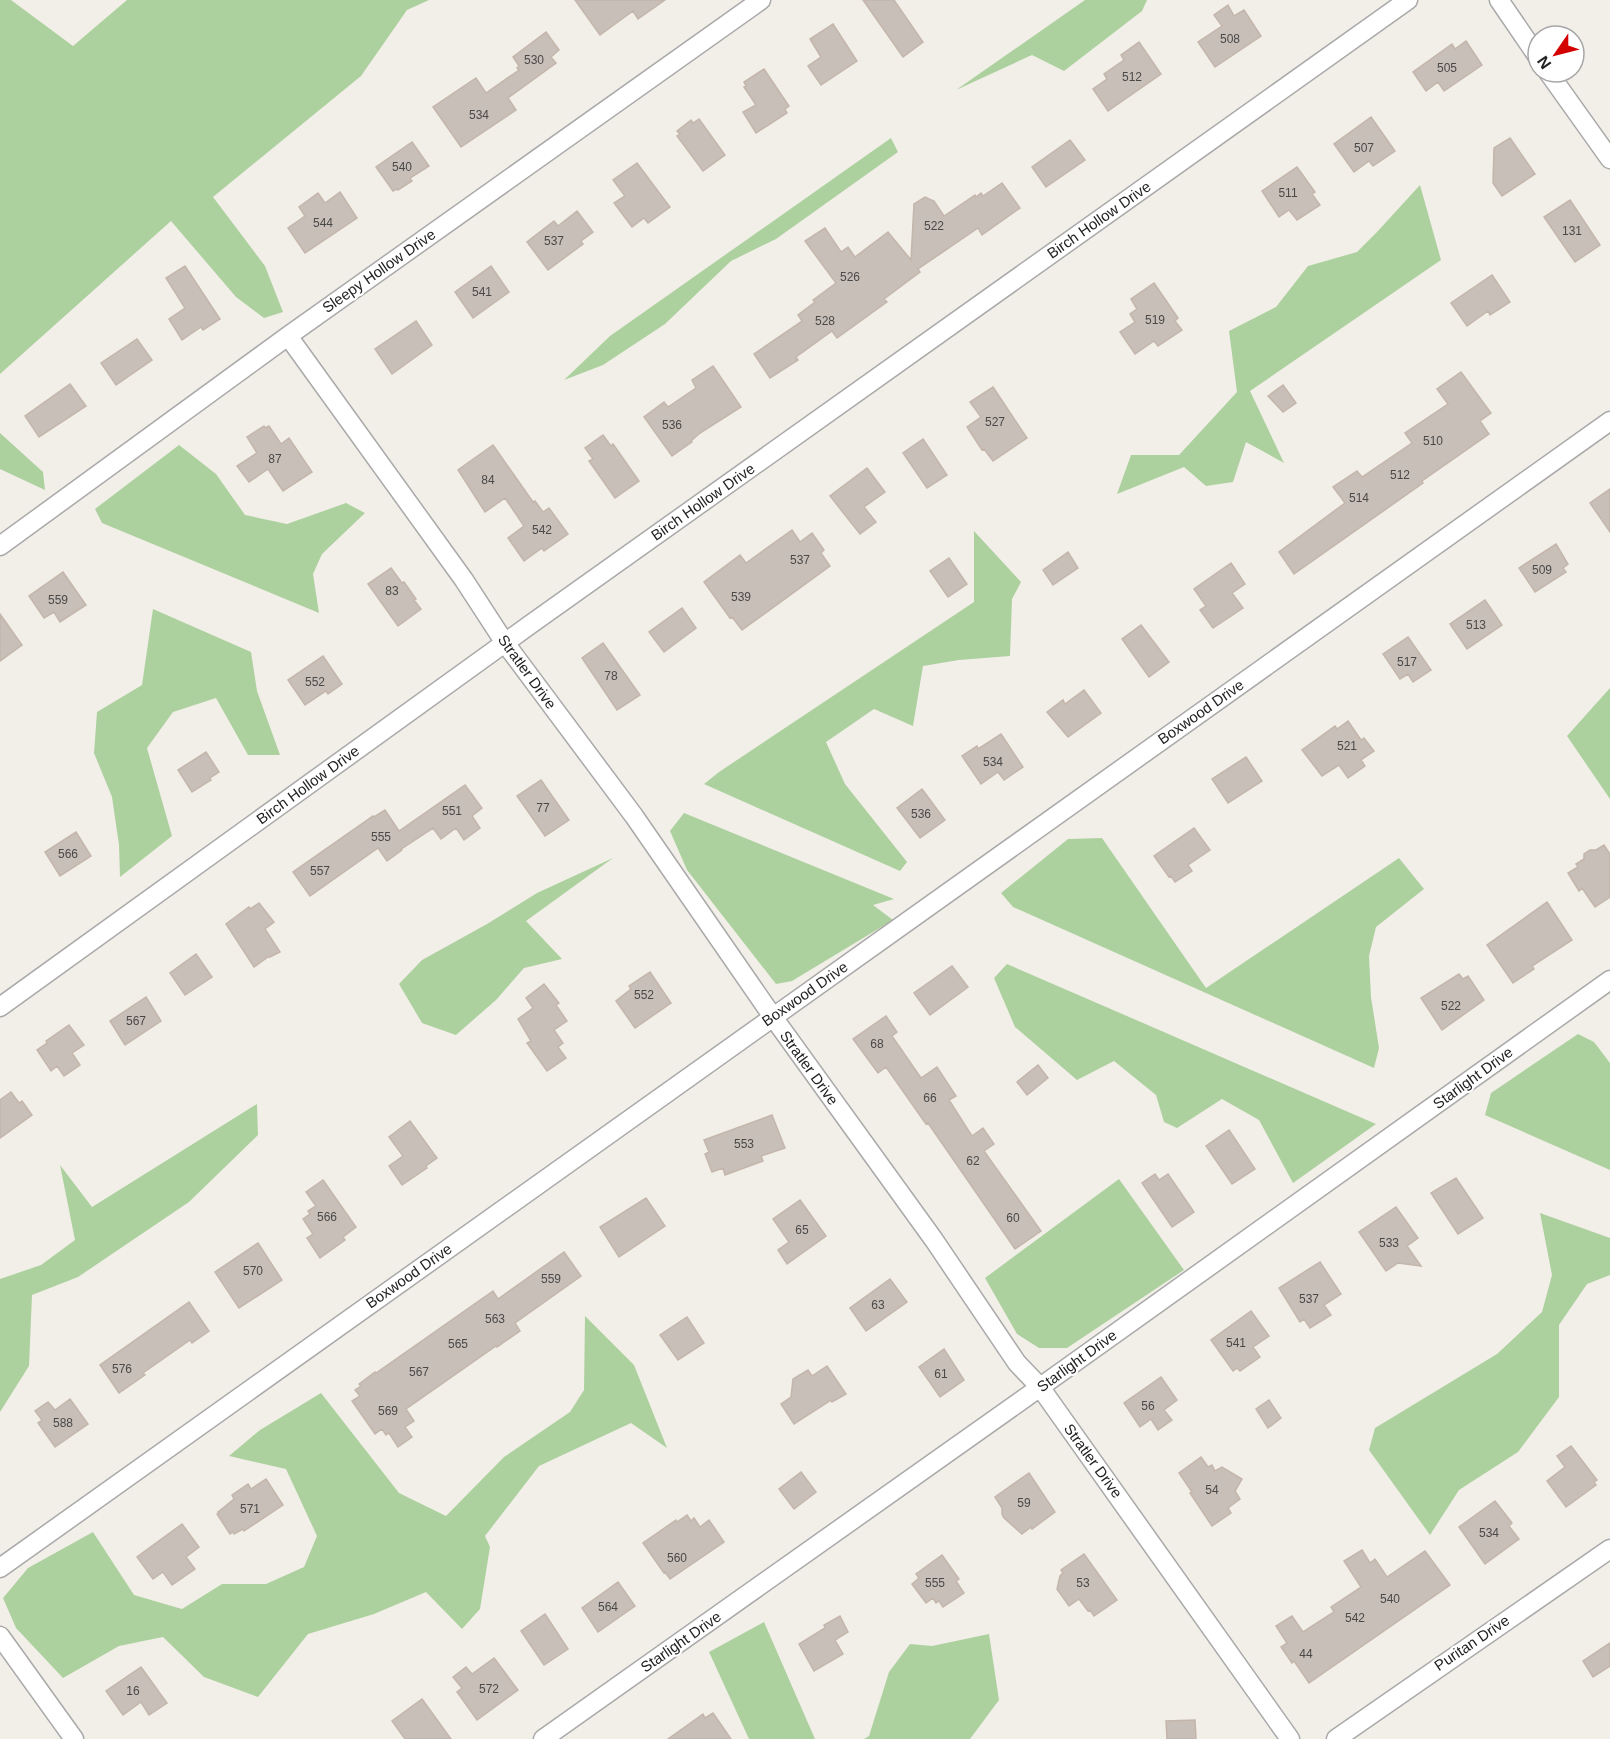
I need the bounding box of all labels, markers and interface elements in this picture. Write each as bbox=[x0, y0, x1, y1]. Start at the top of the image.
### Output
north arrow bbox=[1526, 24, 1586, 84]
house number: 508 bbox=[1220, 32, 1240, 46]
house number: 530 bbox=[524, 53, 544, 67]
text: N bbox=[1534, 53, 1554, 72]
house number: 505 bbox=[1437, 61, 1457, 75]
house number: 512 bbox=[1122, 70, 1142, 84]
house number: 534 bbox=[469, 108, 489, 122]
house number: 507 bbox=[1354, 141, 1374, 155]
house number: 540 bbox=[392, 160, 412, 174]
street label: Birch Hollow Drive bbox=[1044, 177, 1154, 262]
house number: 511 bbox=[1278, 186, 1298, 200]
house number: 544 bbox=[313, 216, 333, 230]
house number: 522 bbox=[924, 219, 944, 233]
house number: 131 bbox=[1562, 224, 1582, 238]
street label: Sleepy Hollow Drive bbox=[319, 225, 439, 316]
house number: 537 bbox=[544, 234, 564, 248]
house number: 526 bbox=[840, 270, 860, 284]
house number: 541 bbox=[472, 285, 492, 299]
house number: 519 bbox=[1145, 313, 1165, 327]
house number: 528 bbox=[815, 314, 835, 328]
house number: 527 bbox=[985, 415, 1005, 429]
house number: 536 bbox=[662, 418, 682, 432]
house number: 510 bbox=[1423, 434, 1443, 448]
house number: 87 bbox=[268, 452, 282, 466]
street label: Birch Hollow Drive bbox=[648, 459, 758, 544]
house number: 512 bbox=[1390, 468, 1410, 482]
house number: 84 bbox=[481, 473, 495, 487]
house number: 514 bbox=[1349, 491, 1369, 505]
house number: 542 bbox=[532, 523, 552, 537]
house number: 537 bbox=[790, 553, 810, 567]
house number: 509 bbox=[1532, 563, 1552, 577]
house number: 83 bbox=[385, 584, 399, 598]
house number: 539 bbox=[731, 590, 751, 604]
house number: 559 bbox=[48, 593, 68, 607]
house number: 513 bbox=[1466, 618, 1486, 632]
street label: Stratler Drive bbox=[495, 631, 560, 712]
house number: 517 bbox=[1397, 655, 1417, 669]
house number: 78 bbox=[604, 669, 618, 683]
house number: 552 bbox=[305, 675, 325, 689]
street label: Boxwood Drive bbox=[1155, 676, 1247, 747]
house number: 521 bbox=[1337, 739, 1357, 753]
street label: Birch Hollow Drive bbox=[253, 742, 362, 827]
house number: 534 bbox=[983, 755, 1003, 769]
house number: 77 bbox=[536, 801, 550, 815]
house number: 551 bbox=[442, 804, 462, 818]
house number: 536 bbox=[911, 807, 931, 821]
house number: 555 bbox=[371, 830, 391, 844]
house number: 566 bbox=[58, 847, 78, 861]
house number: 557 bbox=[310, 864, 330, 878]
street label: Boxwood Drive bbox=[759, 958, 851, 1029]
house number: 552 bbox=[634, 988, 654, 1002]
house number: 522 bbox=[1441, 999, 1461, 1013]
house number: 567 bbox=[126, 1014, 146, 1028]
street label: Stratler Drive bbox=[777, 1027, 842, 1108]
house number: 68 bbox=[870, 1037, 884, 1051]
street label: Starlight Drive bbox=[1430, 1043, 1516, 1112]
house number: 66 bbox=[923, 1091, 937, 1105]
house number: 553 bbox=[734, 1137, 754, 1151]
house number: 62 bbox=[966, 1154, 980, 1168]
house number: 566 bbox=[317, 1210, 337, 1224]
house number: 60 bbox=[1006, 1211, 1020, 1225]
house number: 65 bbox=[795, 1223, 809, 1237]
house number: 533 bbox=[1379, 1236, 1399, 1250]
street label: Boxwood Drive bbox=[363, 1240, 455, 1311]
house number: 570 bbox=[243, 1264, 263, 1278]
house number: 559 bbox=[541, 1272, 561, 1286]
house number: 537 bbox=[1299, 1292, 1319, 1306]
house number: 63 bbox=[871, 1298, 885, 1312]
house number: 563 bbox=[485, 1312, 505, 1326]
street label: Starlight Drive bbox=[1034, 1326, 1120, 1395]
house number: 541 bbox=[1226, 1336, 1246, 1350]
house number: 565 bbox=[448, 1337, 468, 1351]
house number: 576 bbox=[112, 1362, 132, 1376]
house number: 567 bbox=[409, 1365, 429, 1379]
house number: 61 bbox=[934, 1367, 948, 1381]
house number: 56 bbox=[1141, 1399, 1155, 1413]
house number: 569 bbox=[378, 1404, 398, 1418]
house number: 588 bbox=[53, 1416, 73, 1430]
street label: Stratler Drive bbox=[1061, 1420, 1126, 1501]
house number: 54 bbox=[1205, 1483, 1219, 1497]
house number: 59 bbox=[1017, 1496, 1031, 1510]
house number: 571 bbox=[240, 1502, 260, 1516]
house number: 534 bbox=[1479, 1526, 1499, 1540]
house number: 560 bbox=[667, 1551, 687, 1565]
house number: 555 bbox=[925, 1576, 945, 1590]
house number: 53 bbox=[1076, 1576, 1090, 1590]
house number: 540 bbox=[1380, 1592, 1400, 1606]
house number: 564 bbox=[598, 1600, 618, 1614]
street label: Starlight Drive bbox=[637, 1608, 724, 1676]
house number: 542 bbox=[1345, 1611, 1365, 1625]
street label: Puritan Drive bbox=[1431, 1611, 1512, 1674]
house number: 44 bbox=[1299, 1647, 1313, 1661]
house number: 572 bbox=[479, 1682, 499, 1696]
house number: 16 bbox=[126, 1684, 140, 1698]

